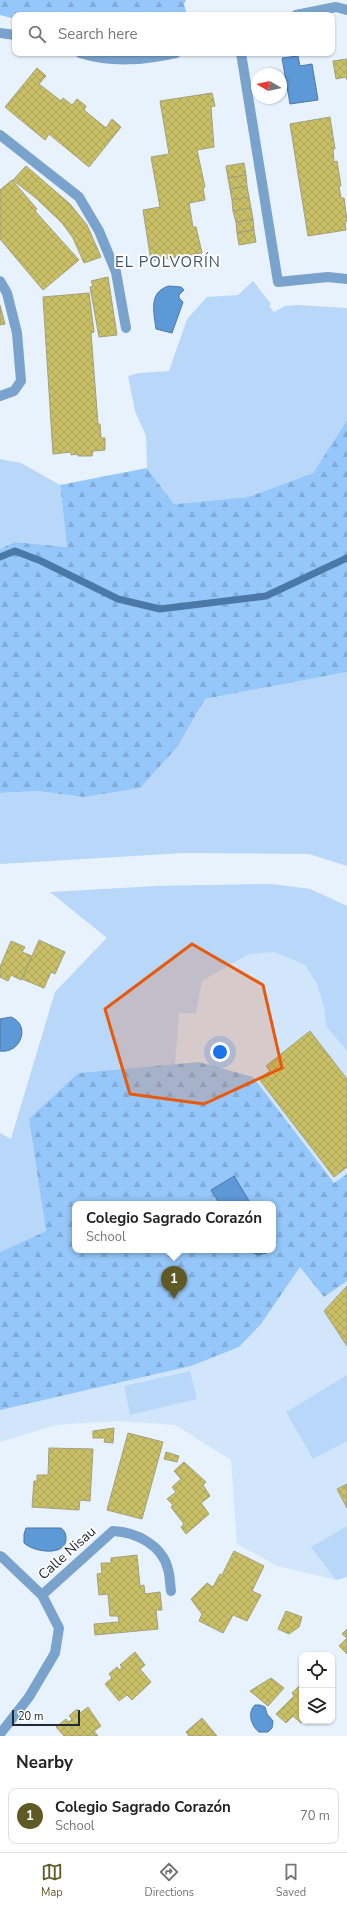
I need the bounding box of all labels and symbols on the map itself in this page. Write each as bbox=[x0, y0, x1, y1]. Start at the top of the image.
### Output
north arrow bbox=[251, 68, 287, 104]
district label: EL POLVORÍN bbox=[115, 252, 221, 272]
your location bbox=[210, 1042, 230, 1062]
pin: 1 bbox=[161, 1266, 187, 1299]
street label: Calle Nisau bbox=[34, 1522, 100, 1584]
scale bar bbox=[12, 1708, 80, 1727]

